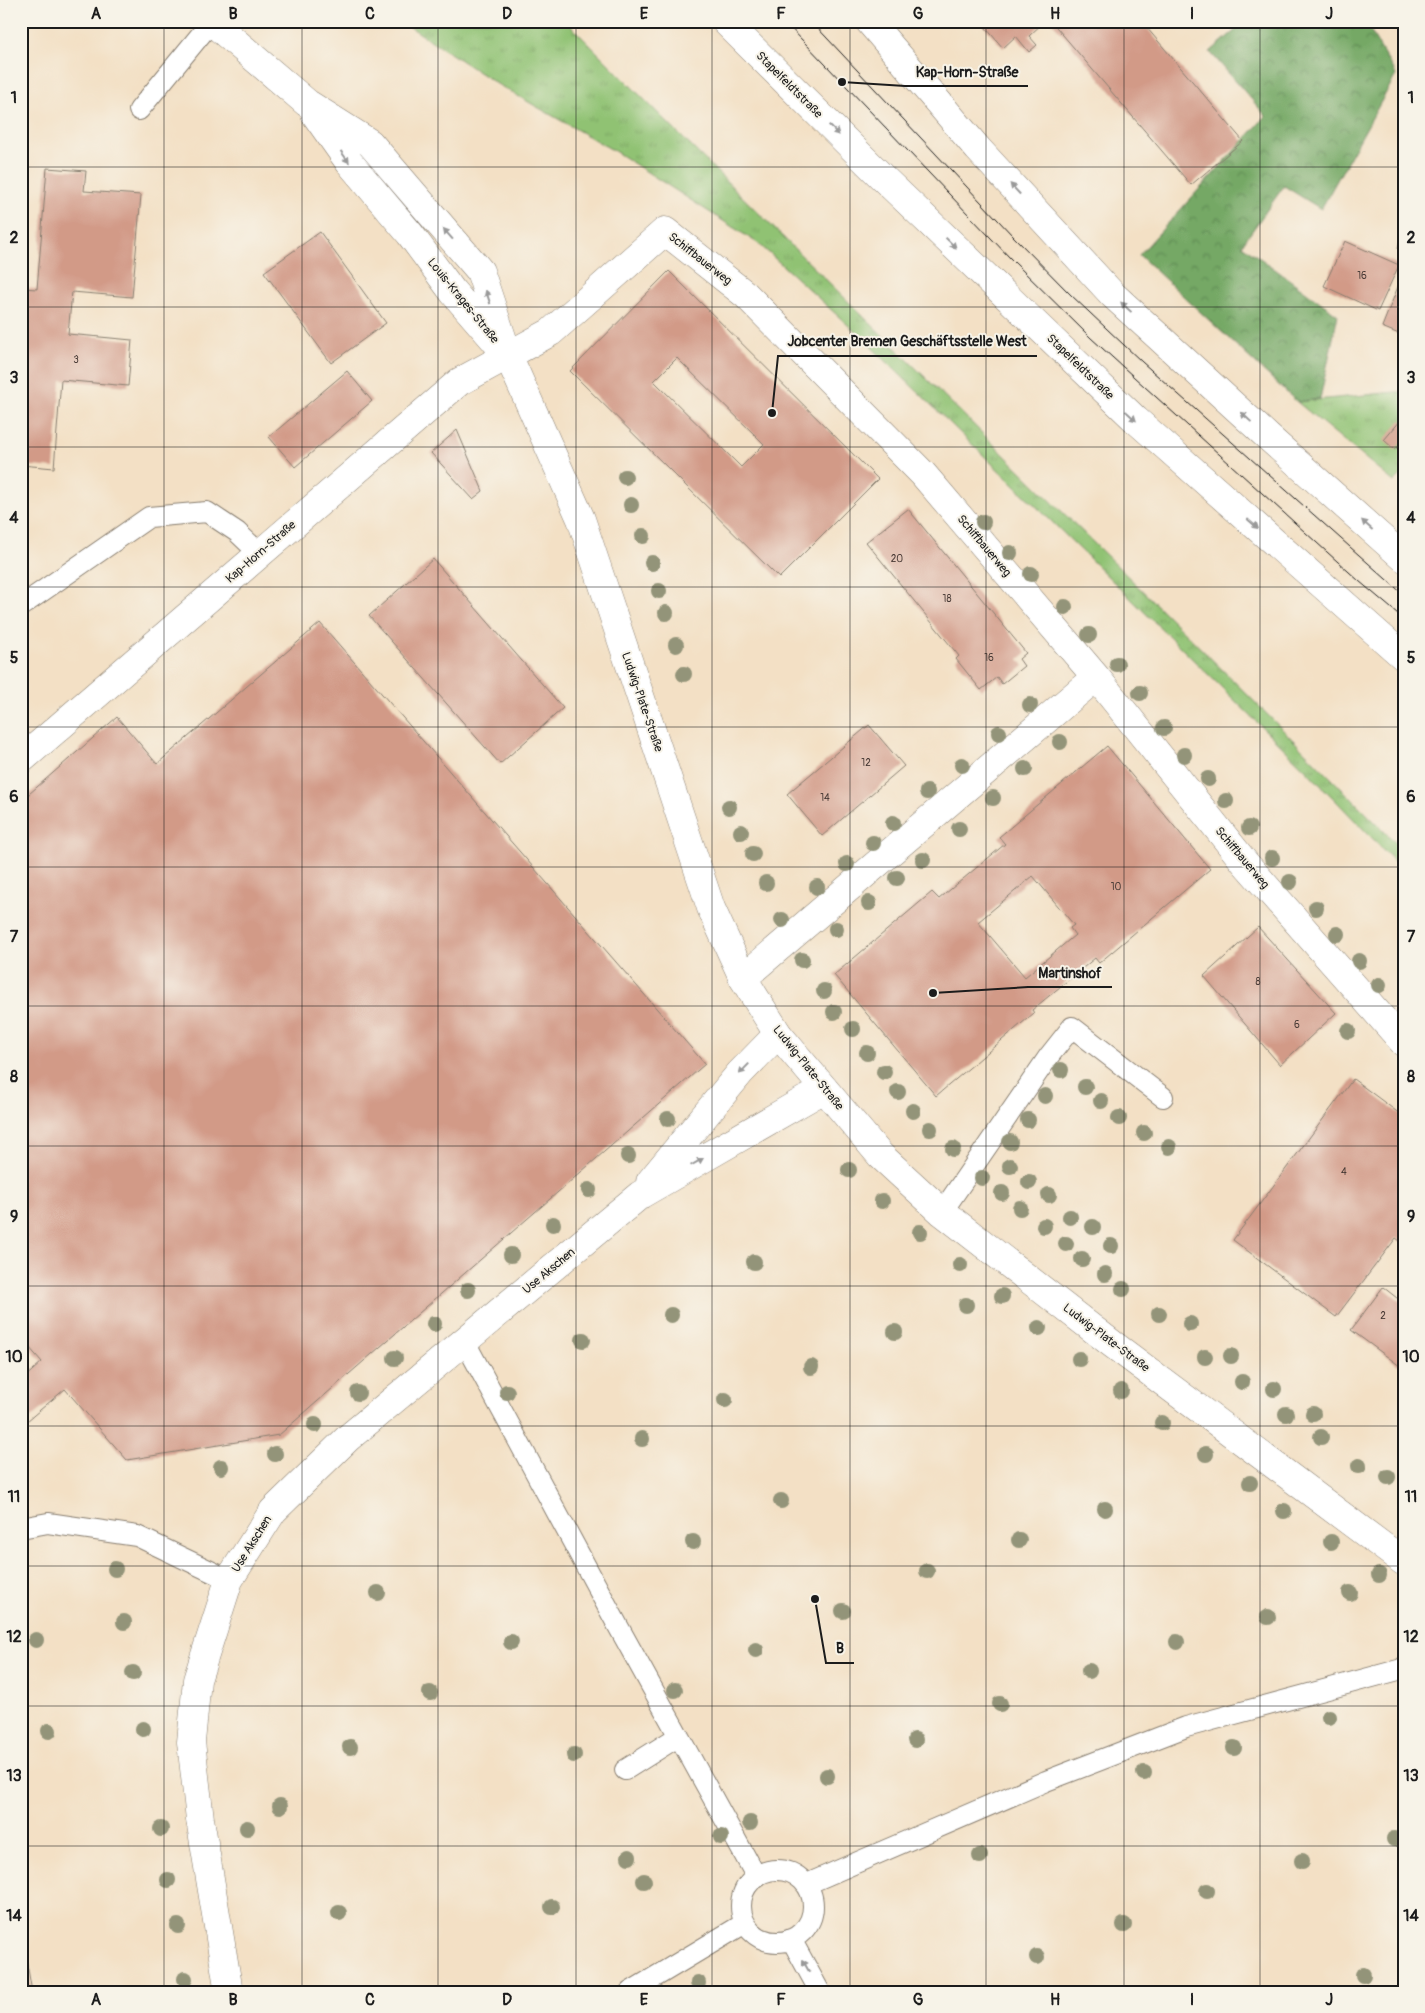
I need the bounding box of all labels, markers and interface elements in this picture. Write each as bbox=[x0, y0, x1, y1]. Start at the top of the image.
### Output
text: A bbox=[91, 4, 102, 24]
text: B bbox=[228, 4, 238, 24]
text: C bbox=[365, 4, 375, 24]
text: D bbox=[502, 4, 512, 24]
text: E bbox=[640, 4, 649, 24]
text: F bbox=[776, 4, 786, 24]
text: G bbox=[913, 4, 924, 24]
text: H bbox=[1050, 4, 1060, 24]
text: I bbox=[1190, 4, 1194, 24]
text: J bbox=[1325, 4, 1333, 24]
street label: Stapelfeldtstraße bbox=[753, 49, 825, 121]
callout: Kap-Horn-Straße bbox=[905, 57, 1028, 86]
text: Kap-Horn-Straße bbox=[916, 64, 1019, 81]
text: 1 bbox=[11, 88, 17, 108]
text: 1 bbox=[1408, 88, 1414, 108]
one-way arrow bbox=[828, 124, 840, 136]
one-way arrow bbox=[340, 150, 351, 163]
one-way arrow bbox=[1009, 184, 1021, 196]
text: 2 bbox=[10, 228, 19, 248]
text: 2 bbox=[1407, 228, 1416, 248]
one-way arrow bbox=[442, 229, 454, 241]
street label: Schiffbauerweg bbox=[665, 230, 735, 288]
one-way arrow bbox=[944, 237, 956, 249]
street label: Louis-Krages-Straße bbox=[424, 255, 502, 347]
house number: 16 bbox=[1357, 270, 1367, 282]
one-way arrow bbox=[484, 289, 492, 304]
one-way arrow bbox=[1120, 302, 1133, 313]
callout: Jobcenter Bremen Geschäftsstelle West bbox=[778, 327, 1037, 356]
street label: Stapelfeldtstraße bbox=[1043, 331, 1117, 403]
text: Jobcenter Bremen Geschäftsstelle West bbox=[787, 333, 1027, 350]
house number: 3 bbox=[73, 354, 79, 366]
text: 3 bbox=[10, 368, 19, 388]
text: 3 bbox=[1407, 368, 1416, 388]
one-way arrow bbox=[1125, 410, 1137, 422]
one-way arrow bbox=[1240, 411, 1252, 423]
text: 4 bbox=[9, 508, 19, 528]
text: 4 bbox=[1406, 508, 1416, 528]
street label: Schiffbauerweg bbox=[954, 512, 1014, 580]
street label: Kap-Horn-Straße bbox=[223, 517, 299, 587]
one-way arrow bbox=[1246, 518, 1258, 530]
one-way arrow bbox=[1361, 520, 1374, 531]
house number: 20 bbox=[891, 553, 903, 565]
house number: 18 bbox=[943, 593, 951, 605]
text: 5 bbox=[10, 648, 19, 668]
text: 5 bbox=[1407, 648, 1416, 668]
street label: Ludwig-Plate-Straße bbox=[618, 650, 666, 754]
house number: 16 bbox=[984, 652, 994, 664]
house number: 12 bbox=[861, 757, 871, 769]
text: 6 bbox=[9, 787, 19, 807]
text: 6 bbox=[1406, 787, 1416, 807]
house number: 14 bbox=[820, 792, 830, 804]
street label: Schiffbauerweg bbox=[1212, 824, 1272, 892]
house number: 10 bbox=[1111, 881, 1122, 893]
text: 7 bbox=[10, 927, 19, 947]
text: 7 bbox=[1407, 927, 1416, 947]
callout: Martinshof bbox=[1028, 958, 1112, 987]
text: Martinshof bbox=[1038, 965, 1102, 982]
house number: 8 bbox=[1255, 976, 1261, 988]
house number: 6 bbox=[1294, 1019, 1300, 1031]
street label: Ludwig-Plate-Straße bbox=[769, 1023, 847, 1113]
one-way arrow bbox=[738, 1062, 750, 1074]
text: 8 bbox=[10, 1067, 18, 1087]
text: 8 bbox=[1407, 1067, 1415, 1087]
one-way arrow bbox=[691, 1158, 704, 1167]
house number: 4 bbox=[1341, 1166, 1347, 1178]
text: 9 bbox=[10, 1207, 18, 1227]
text: 9 bbox=[1407, 1207, 1415, 1227]
street label: Use Akschen bbox=[520, 1244, 579, 1297]
street label: Ludwig-Plate-Straße bbox=[1060, 1301, 1152, 1375]
house number: 2 bbox=[1380, 1310, 1386, 1322]
text: 10 bbox=[5, 1347, 23, 1367]
text: 10 bbox=[1402, 1347, 1420, 1367]
text: 11 bbox=[8, 1487, 20, 1507]
text: 11 bbox=[1405, 1487, 1417, 1507]
street label: Use Akschen bbox=[229, 1513, 275, 1575]
text: 12 bbox=[6, 1627, 22, 1647]
text: 12 bbox=[1403, 1627, 1419, 1647]
callout: B bbox=[826, 1634, 854, 1663]
text: B bbox=[836, 1640, 844, 1657]
text: 13 bbox=[6, 1766, 22, 1786]
text: 13 bbox=[1403, 1766, 1419, 1786]
text: 14 bbox=[6, 1906, 22, 1926]
text: 14 bbox=[1403, 1906, 1419, 1926]
one-way arrow bbox=[801, 1959, 810, 1972]
text: A bbox=[91, 1990, 102, 2010]
text: B bbox=[228, 1990, 238, 2010]
text: C bbox=[365, 1990, 375, 2010]
text: D bbox=[502, 1990, 512, 2010]
text: E bbox=[640, 1990, 649, 2010]
text: F bbox=[776, 1990, 786, 2010]
text: G bbox=[913, 1990, 924, 2010]
text: H bbox=[1050, 1990, 1060, 2010]
text: I bbox=[1190, 1990, 1194, 2010]
text: J bbox=[1325, 1990, 1333, 2010]

